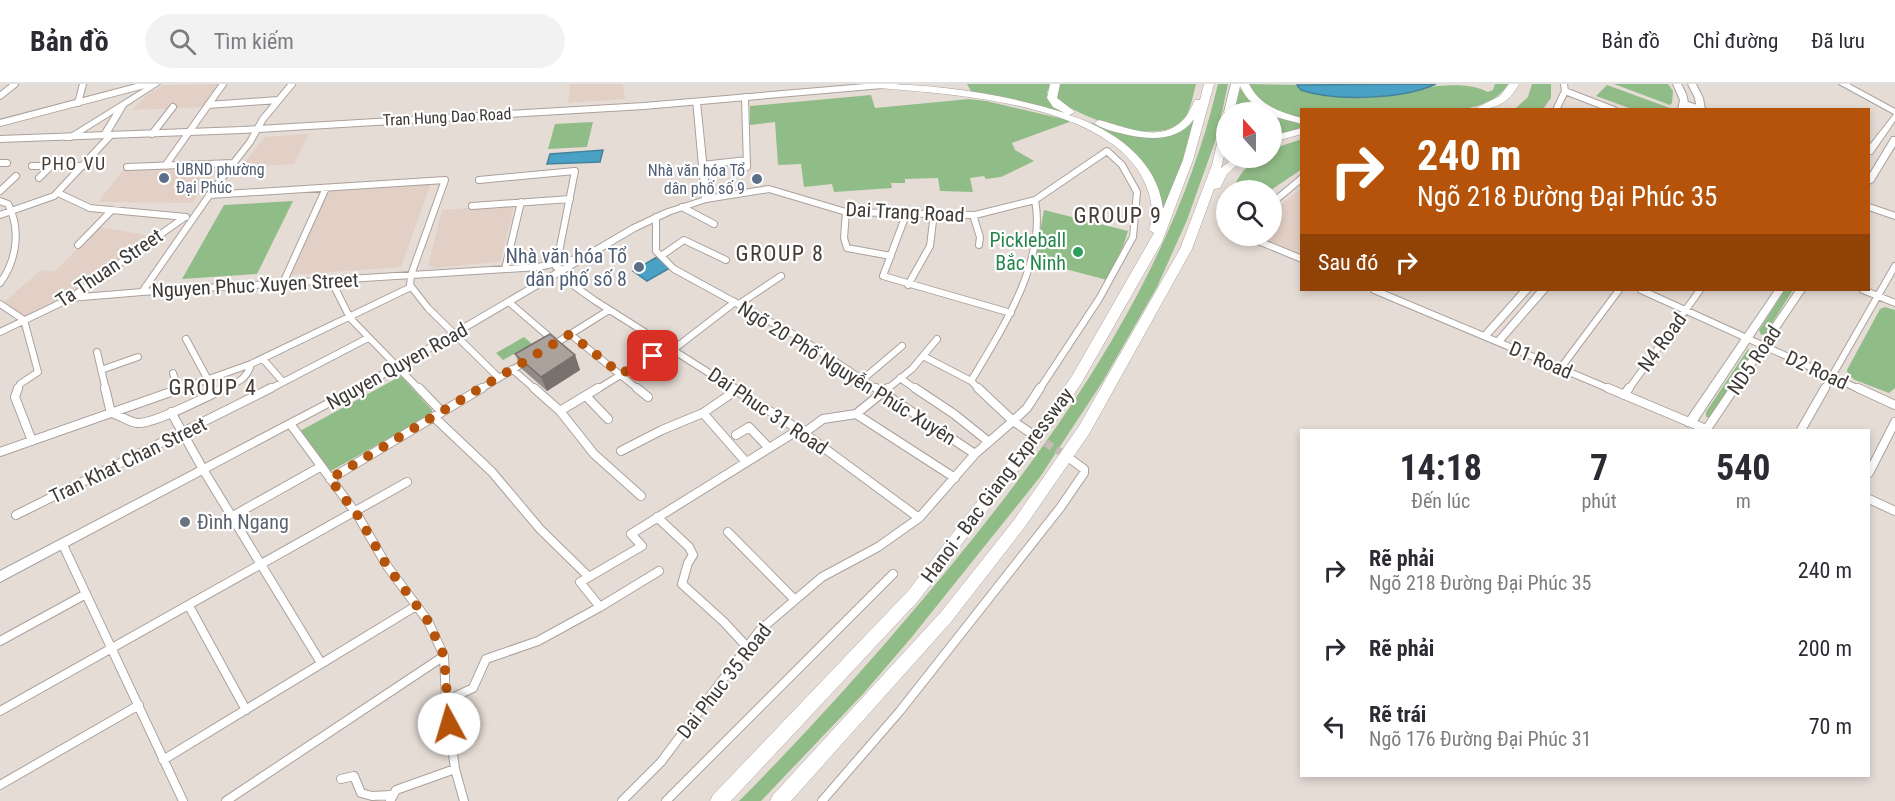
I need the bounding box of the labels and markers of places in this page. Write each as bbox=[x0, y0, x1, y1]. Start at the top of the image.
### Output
place label: UBND phường Đại Phúc bbox=[176, 160, 265, 197]
place label: Nhà văn hóa Tổ dân phố số 9 bbox=[648, 161, 745, 198]
marker: UBND phường Đại Phúc bbox=[157, 171, 171, 185]
marker: Nhà văn hóa Tổ dân phố số 9 bbox=[750, 172, 764, 186]
place label: Pickleball Bắc Ninh bbox=[989, 228, 1066, 275]
place label: Nhà văn hóa Tổ dân phố số 8 bbox=[506, 244, 627, 291]
marker: Pickleball Bắc Ninh bbox=[1071, 245, 1085, 259]
marker: Nhà văn hóa Tổ dân phố số 8 bbox=[632, 260, 646, 274]
pin bbox=[627, 330, 678, 381]
place label: Đình Ngang bbox=[197, 510, 289, 534]
marker: Đình Ngang bbox=[178, 515, 192, 529]

